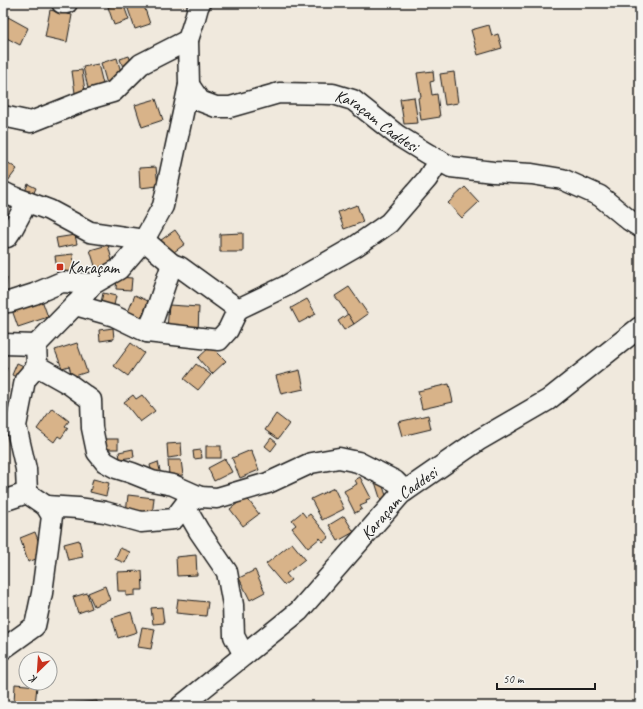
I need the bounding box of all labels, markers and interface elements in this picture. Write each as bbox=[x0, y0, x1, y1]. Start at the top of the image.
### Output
street label: Karaçam Caddesi bbox=[332, 85, 424, 158]
place label: Karaçam bbox=[68, 257, 121, 278]
marker: Karaçam bbox=[55, 262, 65, 272]
street label: Karaçam Caddesi bbox=[356, 461, 443, 544]
north arrow bbox=[18, 651, 58, 691]
scale bar bbox=[497, 665, 595, 691]
text: 50 m bbox=[503, 671, 525, 687]
text: K bbox=[26, 672, 39, 688]

